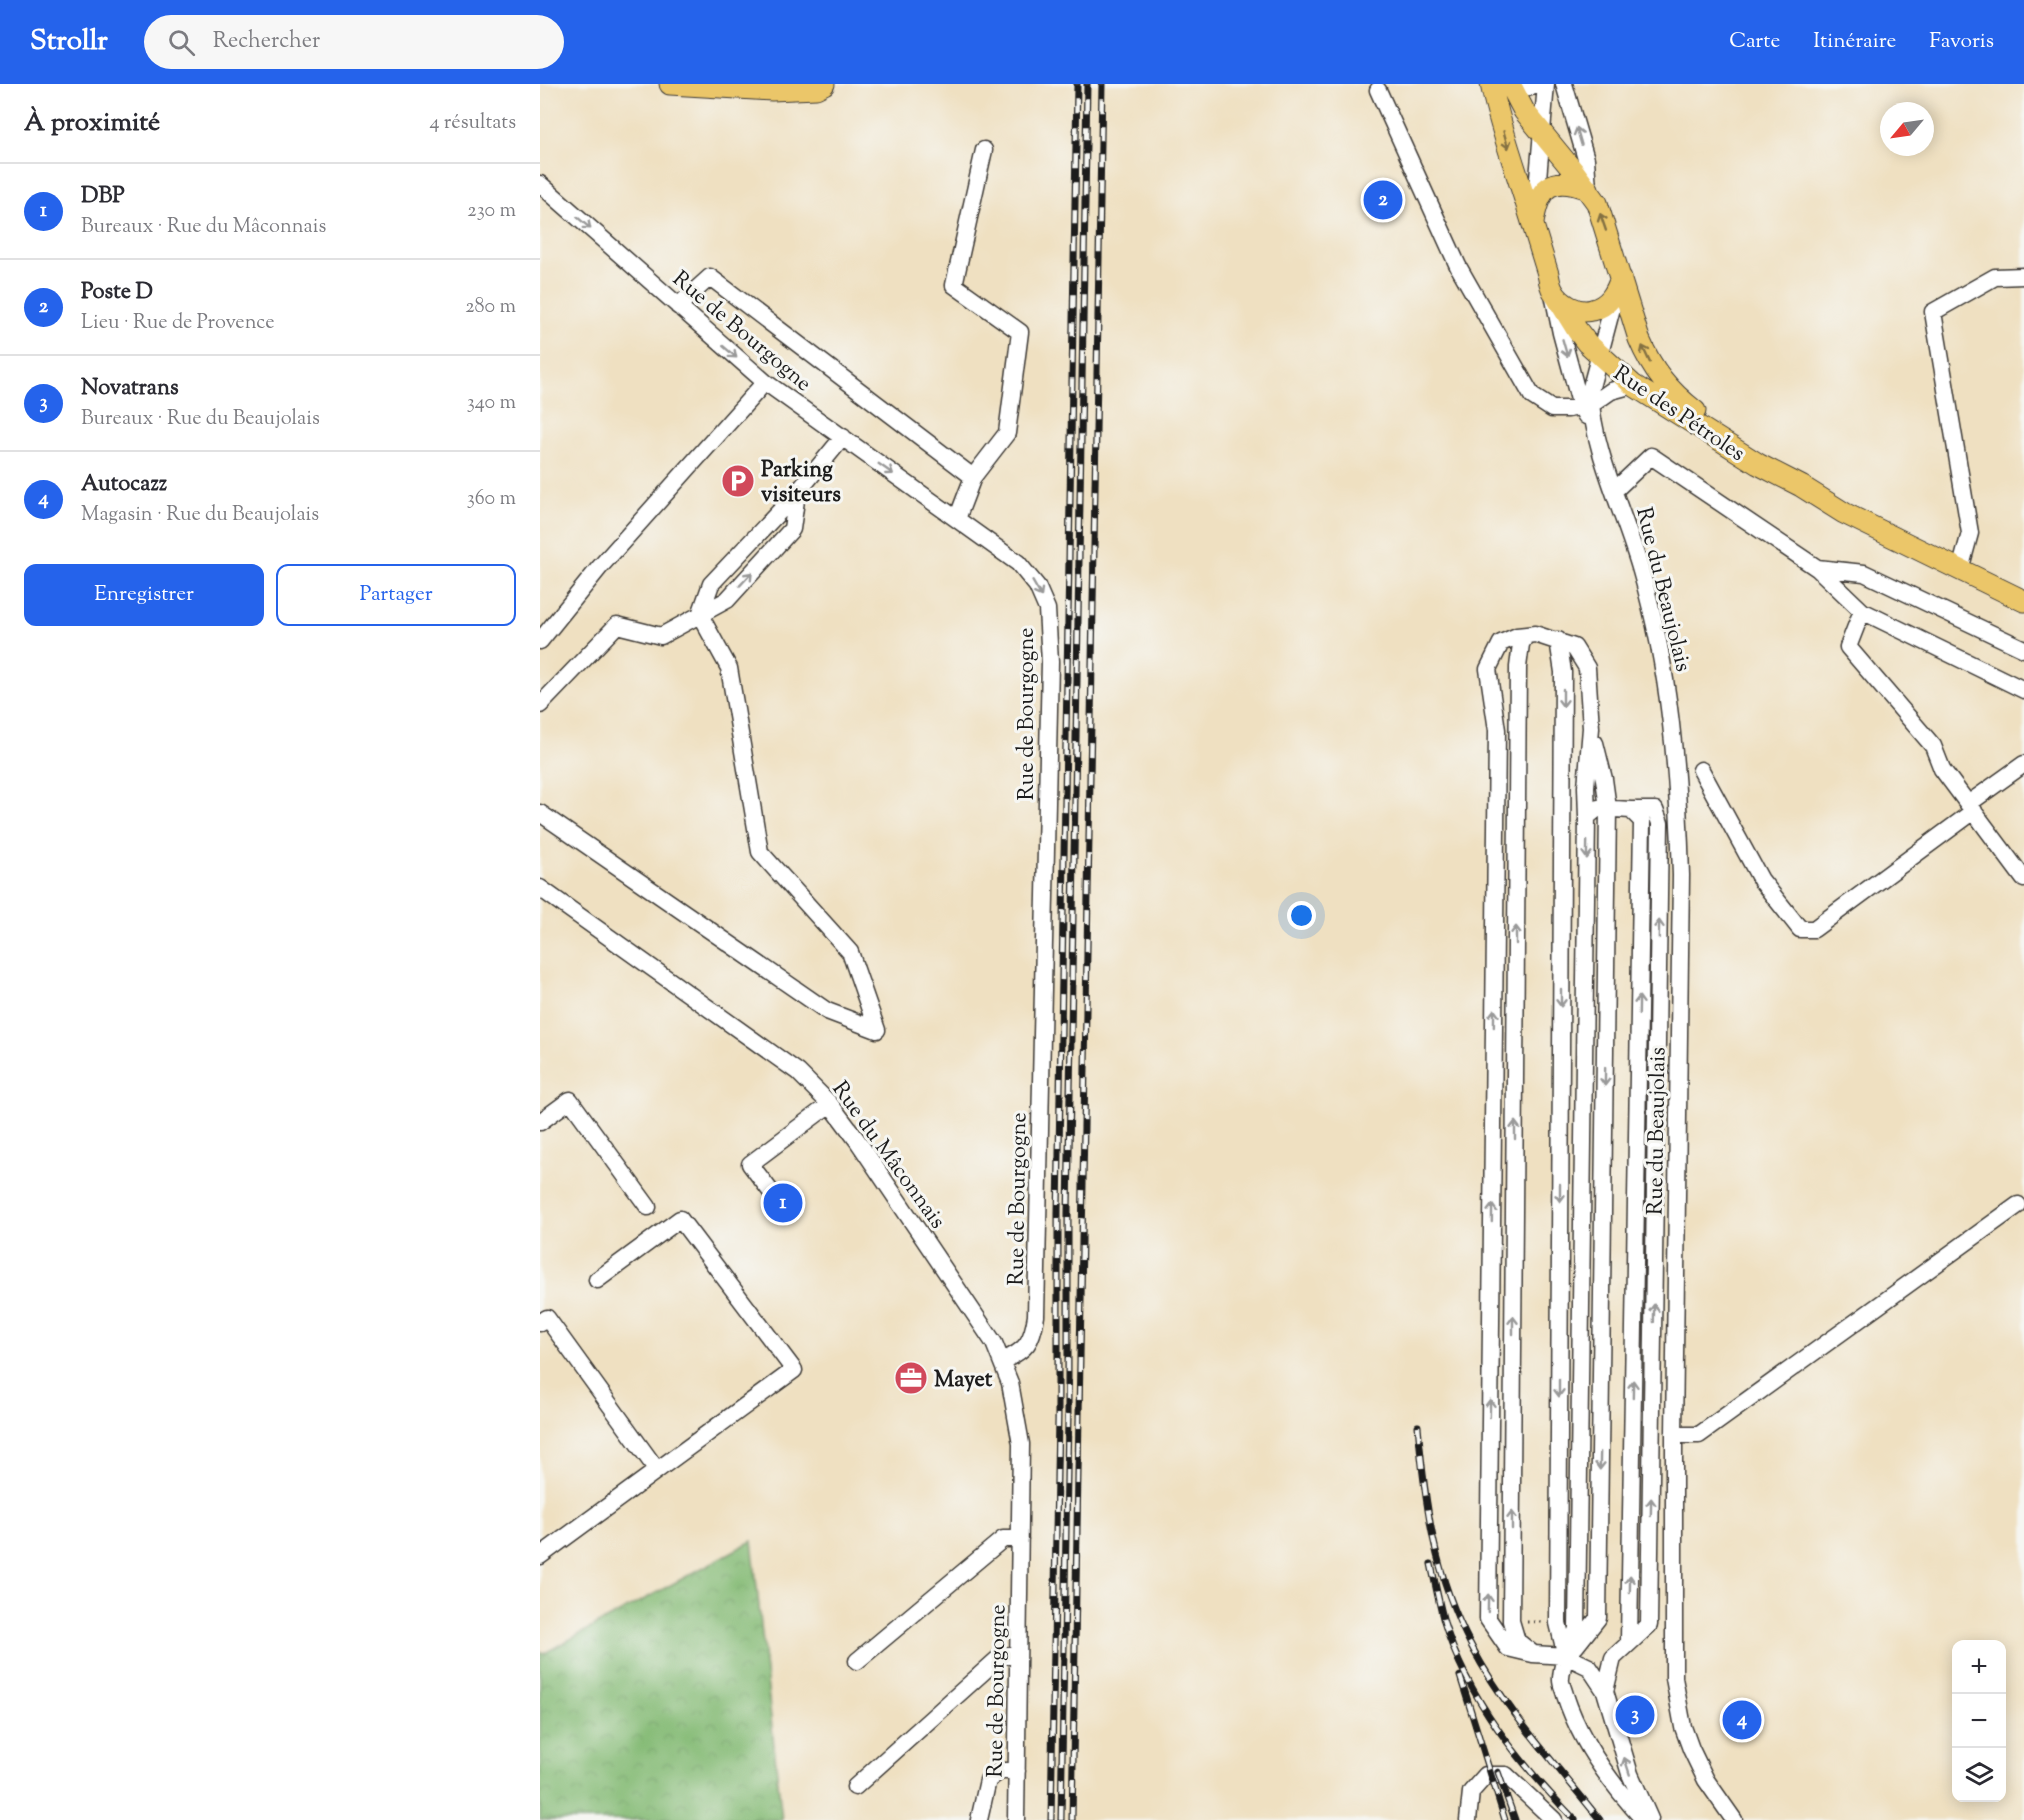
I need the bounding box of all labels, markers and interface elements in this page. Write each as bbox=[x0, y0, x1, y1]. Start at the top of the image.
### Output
search box bbox=[144, 15, 564, 69]
text: Strollr bbox=[30, 22, 108, 62]
icon: search bbox=[165, 26, 198, 59]
text: Rechercher bbox=[213, 26, 320, 58]
text: Carte bbox=[1729, 27, 1780, 57]
text: Itinéraire bbox=[1813, 27, 1896, 57]
text: Favoris bbox=[1929, 27, 1994, 57]
north arrow bbox=[1880, 102, 1934, 156]
text: À proximité bbox=[24, 105, 160, 142]
text: 4 résultats bbox=[430, 109, 516, 138]
one-way arrow bbox=[1573, 127, 1584, 146]
one-way arrow bbox=[1501, 131, 1512, 150]
pin: 2 bbox=[1364, 178, 1402, 222]
text: DBP bbox=[81, 181, 125, 213]
text: 1 bbox=[40, 197, 47, 226]
text: 230 m bbox=[467, 197, 516, 226]
text: Bureaux · Rue du Mâconnais bbox=[81, 213, 326, 242]
one-way arrow bbox=[1597, 213, 1608, 232]
one-way arrow bbox=[576, 216, 591, 230]
street label: Rue de Bourgogne bbox=[664, 264, 818, 400]
text: Poste D bbox=[81, 277, 153, 309]
text: 2 bbox=[39, 293, 48, 322]
text: 280 m bbox=[465, 293, 516, 322]
text: Lieu · Rue de Provence bbox=[81, 309, 275, 338]
one-way arrow bbox=[1560, 339, 1571, 358]
one-way arrow bbox=[722, 345, 737, 359]
one-way arrow bbox=[1639, 346, 1651, 364]
street label: Rue des Pétroles bbox=[1606, 359, 1751, 470]
text: Novatrans bbox=[81, 373, 179, 405]
text: 3 bbox=[39, 389, 48, 418]
text: 340 m bbox=[467, 389, 516, 418]
text: Bureaux · Rue du Beaujolais bbox=[81, 405, 320, 434]
place label: Parking visiteurs bbox=[761, 455, 841, 512]
one-way arrow bbox=[878, 462, 894, 475]
parking icon: Parking visiteurs bbox=[720, 463, 756, 499]
text: Autocazz bbox=[81, 469, 167, 501]
text: 4 bbox=[38, 485, 49, 514]
text: 360 m bbox=[467, 485, 516, 514]
text: Magasin · Rue du Beaujolais bbox=[81, 501, 319, 530]
street label: Rue du Beaujolais bbox=[1626, 504, 1698, 675]
button: Enregistrer bbox=[24, 564, 264, 626]
button: Partager bbox=[276, 564, 516, 626]
one-way arrow bbox=[739, 572, 753, 587]
one-way arrow bbox=[1032, 580, 1044, 597]
street label: Rue de Bourgogne bbox=[1012, 627, 1044, 801]
one-way arrow bbox=[1557, 688, 1569, 708]
one-way arrow bbox=[1581, 839, 1592, 859]
your location bbox=[1287, 901, 1316, 930]
one-way arrow bbox=[1653, 919, 1665, 939]
one-way arrow bbox=[1510, 925, 1522, 945]
one-way arrow bbox=[1555, 988, 1567, 1008]
one-way arrow bbox=[1633, 995, 1645, 1015]
one-way arrow bbox=[1488, 1009, 1500, 1029]
street label: Rue du Beaujolais bbox=[1641, 1047, 1675, 1215]
one-way arrow bbox=[1599, 1066, 1611, 1086]
street label: Rue du Mâconnais bbox=[823, 1075, 952, 1236]
street label: Rue de Bourgogne bbox=[1001, 1112, 1037, 1286]
one-way arrow bbox=[1509, 1120, 1521, 1140]
pin: 1 bbox=[764, 1180, 802, 1226]
one-way arrow bbox=[1554, 1183, 1566, 1203]
one-way arrow bbox=[1486, 1204, 1498, 1224]
one-way arrow bbox=[1648, 1303, 1659, 1323]
one-way arrow bbox=[1507, 1315, 1519, 1335]
office icon: Mayet bbox=[893, 1360, 929, 1396]
place label: Mayet bbox=[934, 1365, 993, 1397]
one-way arrow bbox=[1553, 1378, 1565, 1398]
one-way arrow bbox=[1627, 1379, 1639, 1399]
one-way arrow bbox=[1484, 1399, 1496, 1419]
one-way arrow bbox=[1594, 1450, 1606, 1470]
one-way arrow bbox=[1645, 1498, 1657, 1518]
one-way arrow bbox=[1506, 1510, 1517, 1530]
one-way arrow bbox=[1624, 1574, 1636, 1594]
one-way arrow bbox=[1482, 1594, 1494, 1614]
street label: Rue de Bourgogne bbox=[980, 1604, 1016, 1778]
map controls bbox=[1952, 1640, 2006, 1802]
button: + bbox=[1952, 1640, 2006, 1694]
pin: 3 bbox=[1616, 1692, 1654, 1738]
button: − bbox=[1952, 1694, 2006, 1748]
pin: 4 bbox=[1722, 1698, 1762, 1742]
button: layers bbox=[1952, 1748, 2006, 1802]
one-way arrow bbox=[1621, 1757, 1632, 1776]

